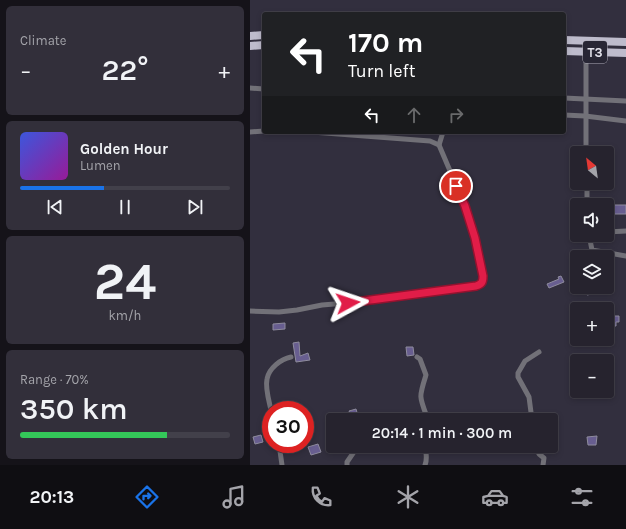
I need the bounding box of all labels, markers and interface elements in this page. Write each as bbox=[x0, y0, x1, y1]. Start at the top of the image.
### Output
text: 170 m bbox=[348, 26, 423, 59]
icon: left bbox=[282, 28, 334, 80]
text: Climate bbox=[20, 33, 66, 48]
road number: T3 bbox=[583, 41, 607, 63]
text: 22° bbox=[101, 52, 149, 88]
text: − bbox=[20, 58, 32, 84]
text: + bbox=[218, 58, 230, 84]
text: Turn left bbox=[348, 60, 416, 82]
icon: left bbox=[361, 104, 383, 126]
icon: ahead bbox=[403, 104, 425, 126]
icon: right bbox=[445, 104, 467, 126]
text: Golden Hour bbox=[80, 140, 168, 158]
north arrow bbox=[570, 146, 614, 190]
map controls bbox=[570, 146, 614, 398]
text: Lumen bbox=[80, 158, 121, 173]
pin bbox=[439, 169, 473, 203]
icon: arrive bbox=[445, 175, 467, 197]
icon: previous bbox=[44, 196, 66, 218]
icon: pause bbox=[114, 196, 136, 218]
icon: next bbox=[184, 196, 206, 218]
button: sound bbox=[570, 198, 614, 242]
button: layers bbox=[570, 250, 614, 294]
text: 24 bbox=[94, 251, 156, 312]
position arrow bbox=[327, 282, 369, 324]
button: + bbox=[570, 302, 614, 346]
text: km/h bbox=[109, 308, 141, 323]
button: − bbox=[570, 354, 614, 398]
text: Range · 70% bbox=[20, 372, 89, 387]
text: 350 km bbox=[20, 391, 128, 427]
speed limit sign: 30 bbox=[262, 401, 314, 453]
text: 20:14 · 1 min · 300 m bbox=[372, 424, 512, 442]
icon: directions bbox=[133, 483, 161, 511]
icon: music bbox=[220, 483, 248, 511]
icon: phone bbox=[307, 483, 335, 511]
icon: climate bbox=[394, 483, 422, 511]
icon: car bbox=[481, 483, 509, 511]
icon: filters bbox=[568, 483, 596, 511]
text: 20:13 bbox=[30, 486, 74, 508]

